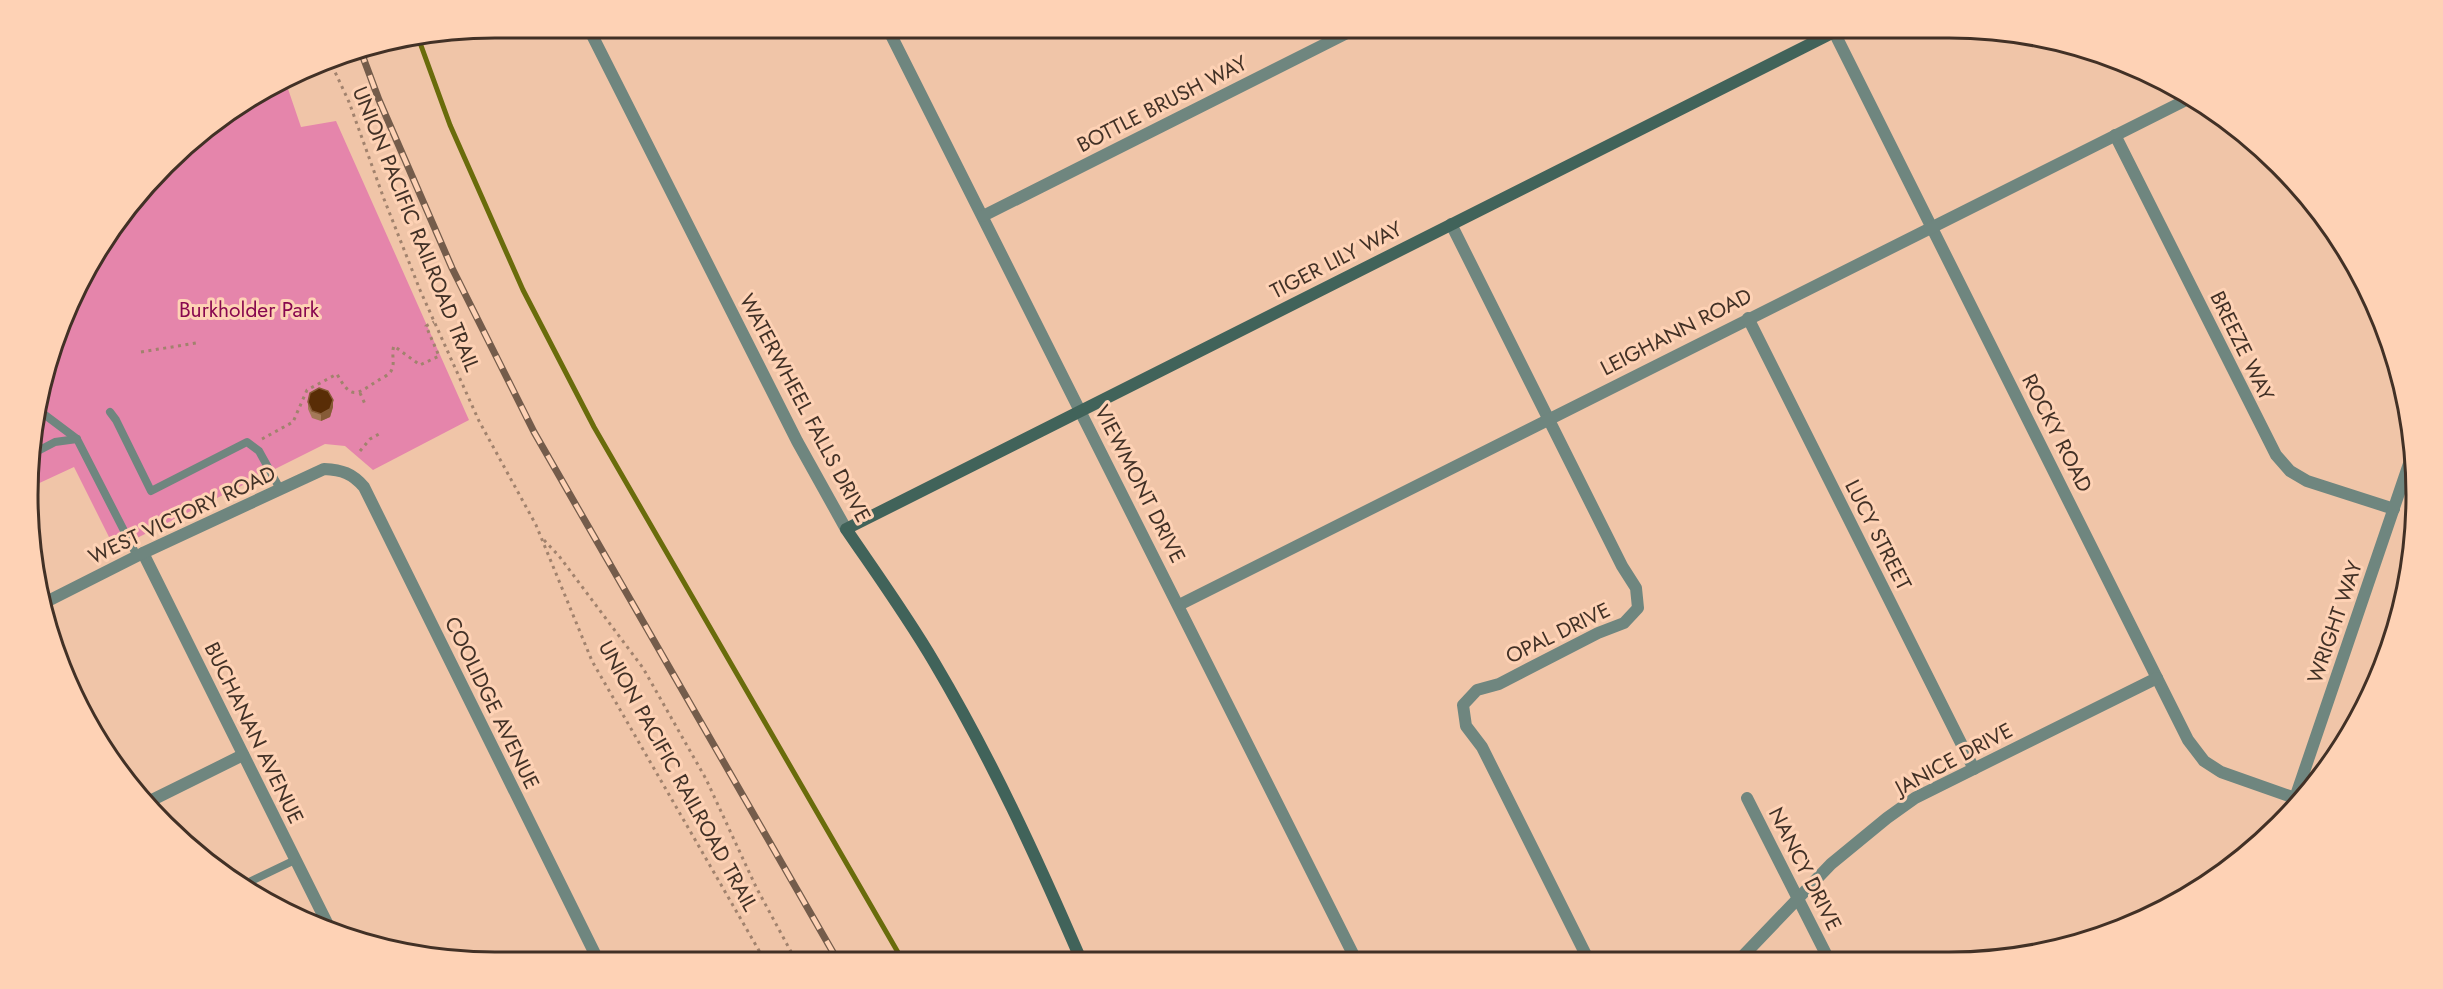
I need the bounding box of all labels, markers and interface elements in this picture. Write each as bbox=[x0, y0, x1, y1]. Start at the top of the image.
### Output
street label: BOTTLE BRUSH WAY bbox=[1072, 48, 1253, 160]
street label: UNION PACIFIC RAILROAD TRAIL bbox=[345, 82, 487, 377]
street label: TIGER LILY WAY bbox=[1265, 214, 1407, 306]
street label: LEIGHANN ROAD bbox=[1595, 281, 1757, 383]
street label: BREEZE WAY bbox=[2202, 286, 2282, 406]
street label: WATERWHEEL FALLS DRIVE bbox=[732, 288, 878, 528]
park label: Burkholder Park bbox=[179, 295, 320, 325]
street label: ROCKY ROAD bbox=[2014, 369, 2100, 497]
street label: VIEWMONT DRIVE bbox=[1087, 400, 1193, 568]
street label: WEST VICTORY ROAD bbox=[83, 458, 281, 572]
street label: LUCY STREET bbox=[1837, 475, 1919, 596]
street label: WRIGHT WAY bbox=[2300, 556, 2370, 687]
street label: OPAL DRIVE bbox=[1501, 595, 1615, 671]
street label: COOLIDGE AVENUE bbox=[437, 612, 547, 794]
street label: UNION PACIFIC RAILROAD TRAIL bbox=[591, 635, 765, 917]
street label: BUCHANAN AVENUE bbox=[197, 637, 311, 829]
street label: JANICE DRIVE bbox=[1887, 715, 2018, 804]
street label: NANCY DRIVE bbox=[1761, 802, 1849, 936]

